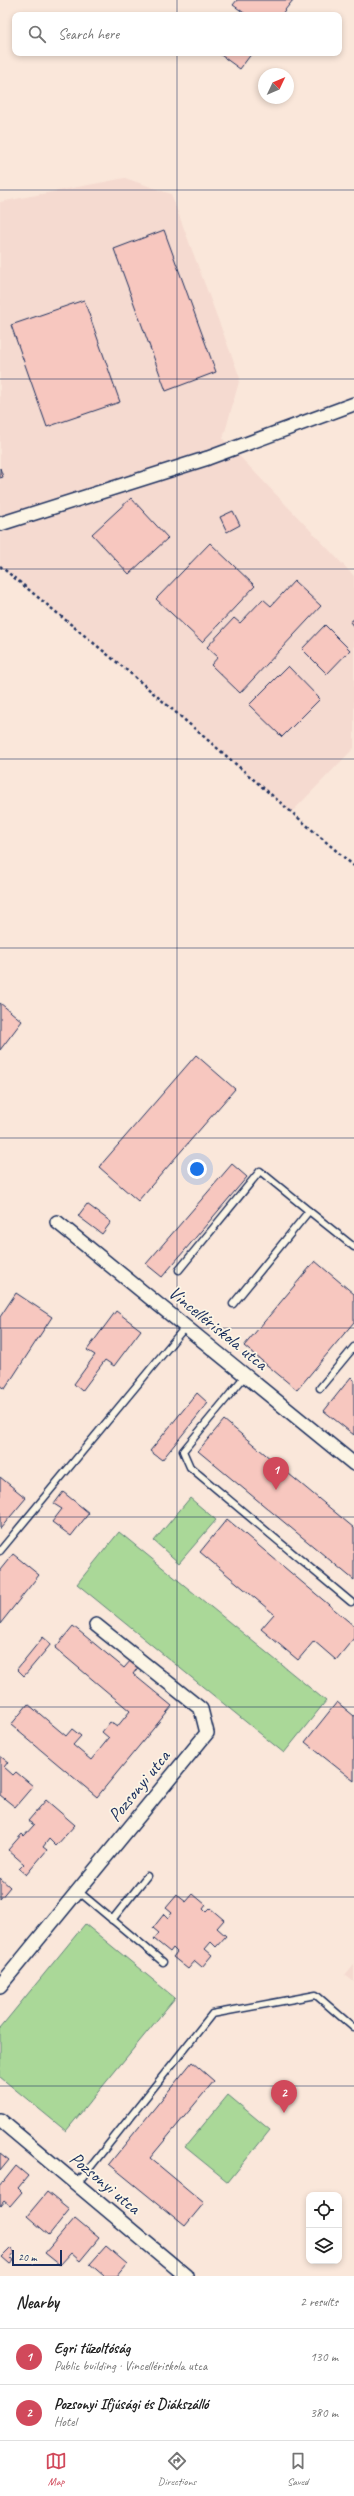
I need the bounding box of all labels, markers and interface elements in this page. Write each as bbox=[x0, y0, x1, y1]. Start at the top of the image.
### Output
search box bbox=[12, 12, 342, 56]
icon: search bbox=[26, 23, 48, 45]
text: Search here bbox=[58, 25, 119, 44]
north arrow bbox=[258, 68, 294, 104]
your location bbox=[187, 1159, 207, 1179]
street label: Vincellériskola utca bbox=[163, 1281, 274, 1376]
pin: 1 bbox=[263, 1457, 289, 1490]
street label: Pozsonyi utca bbox=[103, 1744, 176, 1827]
pin: 2 bbox=[271, 2080, 297, 2113]
street label: Pozsonyi utca bbox=[65, 2146, 146, 2220]
map controls bbox=[306, 2192, 342, 2264]
button: locate bbox=[306, 2192, 342, 2228]
button: layers bbox=[306, 2228, 342, 2264]
scale bar bbox=[12, 2248, 62, 2267]
text: 20 m bbox=[18, 2250, 37, 2264]
text: Nearby bbox=[16, 2292, 59, 2313]
text: 2 results bbox=[300, 2294, 338, 2310]
text: Egri tűzoltóság bbox=[54, 2339, 130, 2358]
text: 1 bbox=[26, 2349, 32, 2365]
text: 130 m bbox=[310, 2349, 338, 2365]
text: Public building · Vincellériskola utca bbox=[54, 2358, 207, 2374]
text: Pozsonyi Ifjúsági és Diákszálló bbox=[54, 2395, 208, 2414]
text: 2 bbox=[26, 2405, 32, 2421]
text: 380 m bbox=[310, 2405, 338, 2421]
text: Hotel bbox=[54, 2414, 77, 2430]
tab: Map bbox=[45, 2450, 67, 2488]
tab: Directions bbox=[158, 2450, 196, 2488]
tab: Saved bbox=[287, 2450, 309, 2488]

